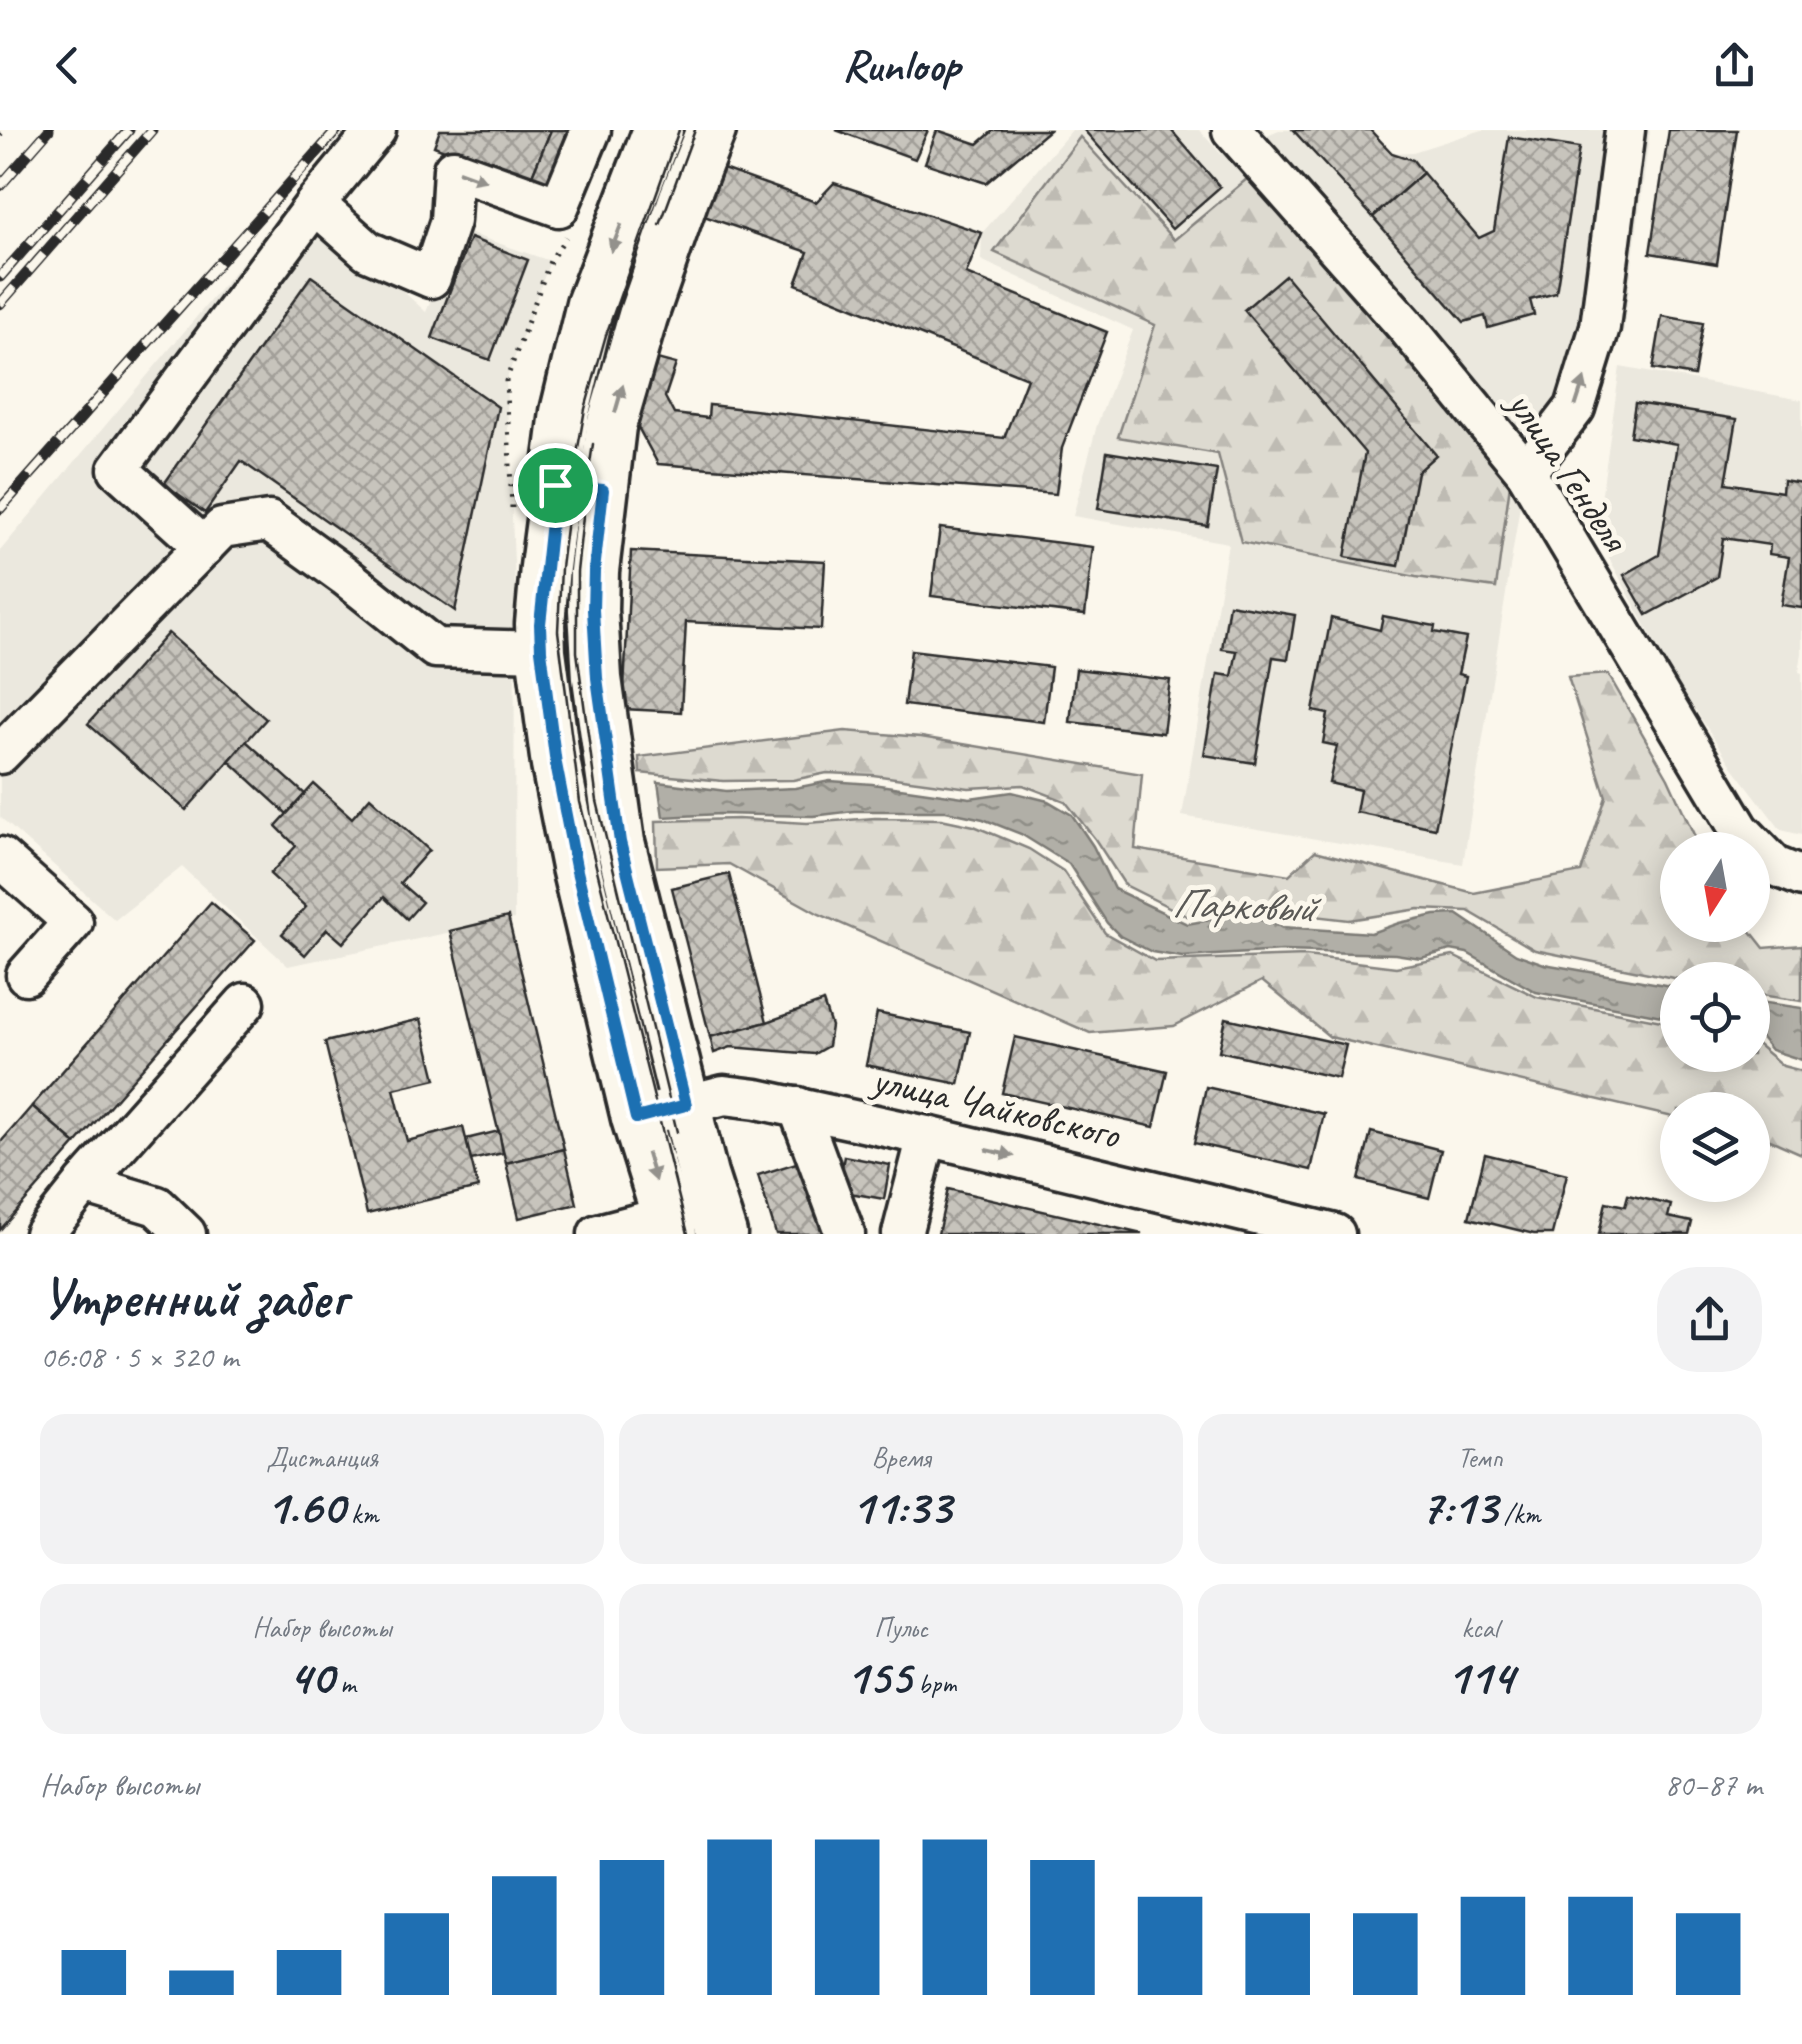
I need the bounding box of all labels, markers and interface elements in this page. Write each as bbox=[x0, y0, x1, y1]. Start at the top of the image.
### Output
text: Runloop bbox=[842, 37, 960, 94]
icon: back bbox=[40, 38, 95, 93]
icon: share bbox=[1707, 38, 1762, 93]
one-way arrow bbox=[458, 169, 488, 184]
one-way arrow bbox=[608, 223, 624, 253]
one-way arrow bbox=[1573, 376, 1588, 407]
street label: улица Генделя bbox=[1496, 380, 1641, 563]
one-way arrow bbox=[612, 383, 627, 413]
pin bbox=[513, 443, 598, 528]
icon: arrive bbox=[528, 458, 583, 513]
north arrow bbox=[1660, 832, 1770, 942]
map controls bbox=[1660, 832, 1770, 1202]
water label: Парковый bbox=[1171, 877, 1322, 935]
button: locate bbox=[1660, 962, 1770, 1072]
street label: улица Чайковского bbox=[866, 1054, 1126, 1160]
button: layers bbox=[1660, 1092, 1770, 1202]
one-way arrow bbox=[985, 1146, 1016, 1161]
one-way arrow bbox=[645, 1152, 660, 1182]
text: Утренний забег bbox=[40, 1263, 347, 1333]
button: share bbox=[1657, 1267, 1762, 1372]
text: 06:08 · 5 × 320 m bbox=[40, 1336, 238, 1377]
text: Дистанция bbox=[266, 1440, 378, 1475]
text: Время bbox=[871, 1440, 931, 1475]
text: Темп bbox=[1457, 1440, 1503, 1475]
text: 1.60 bbox=[266, 1475, 344, 1538]
text: 11:33 bbox=[851, 1475, 951, 1538]
text: 7:13 bbox=[1420, 1475, 1497, 1538]
text: km bbox=[344, 1496, 378, 1531]
text: /km bbox=[1497, 1496, 1540, 1531]
text: Набор высоты bbox=[253, 1610, 391, 1645]
text: Пульс bbox=[874, 1610, 928, 1645]
text: kcal bbox=[1461, 1610, 1499, 1645]
text: 40 bbox=[288, 1645, 333, 1708]
text: 155 bbox=[845, 1645, 911, 1708]
text: 114 bbox=[1446, 1645, 1514, 1708]
text: m bbox=[333, 1666, 356, 1701]
text: bpm bbox=[911, 1666, 957, 1701]
text: Набор высоты bbox=[40, 1764, 199, 1805]
text: 80–87 m bbox=[1664, 1764, 1762, 1805]

